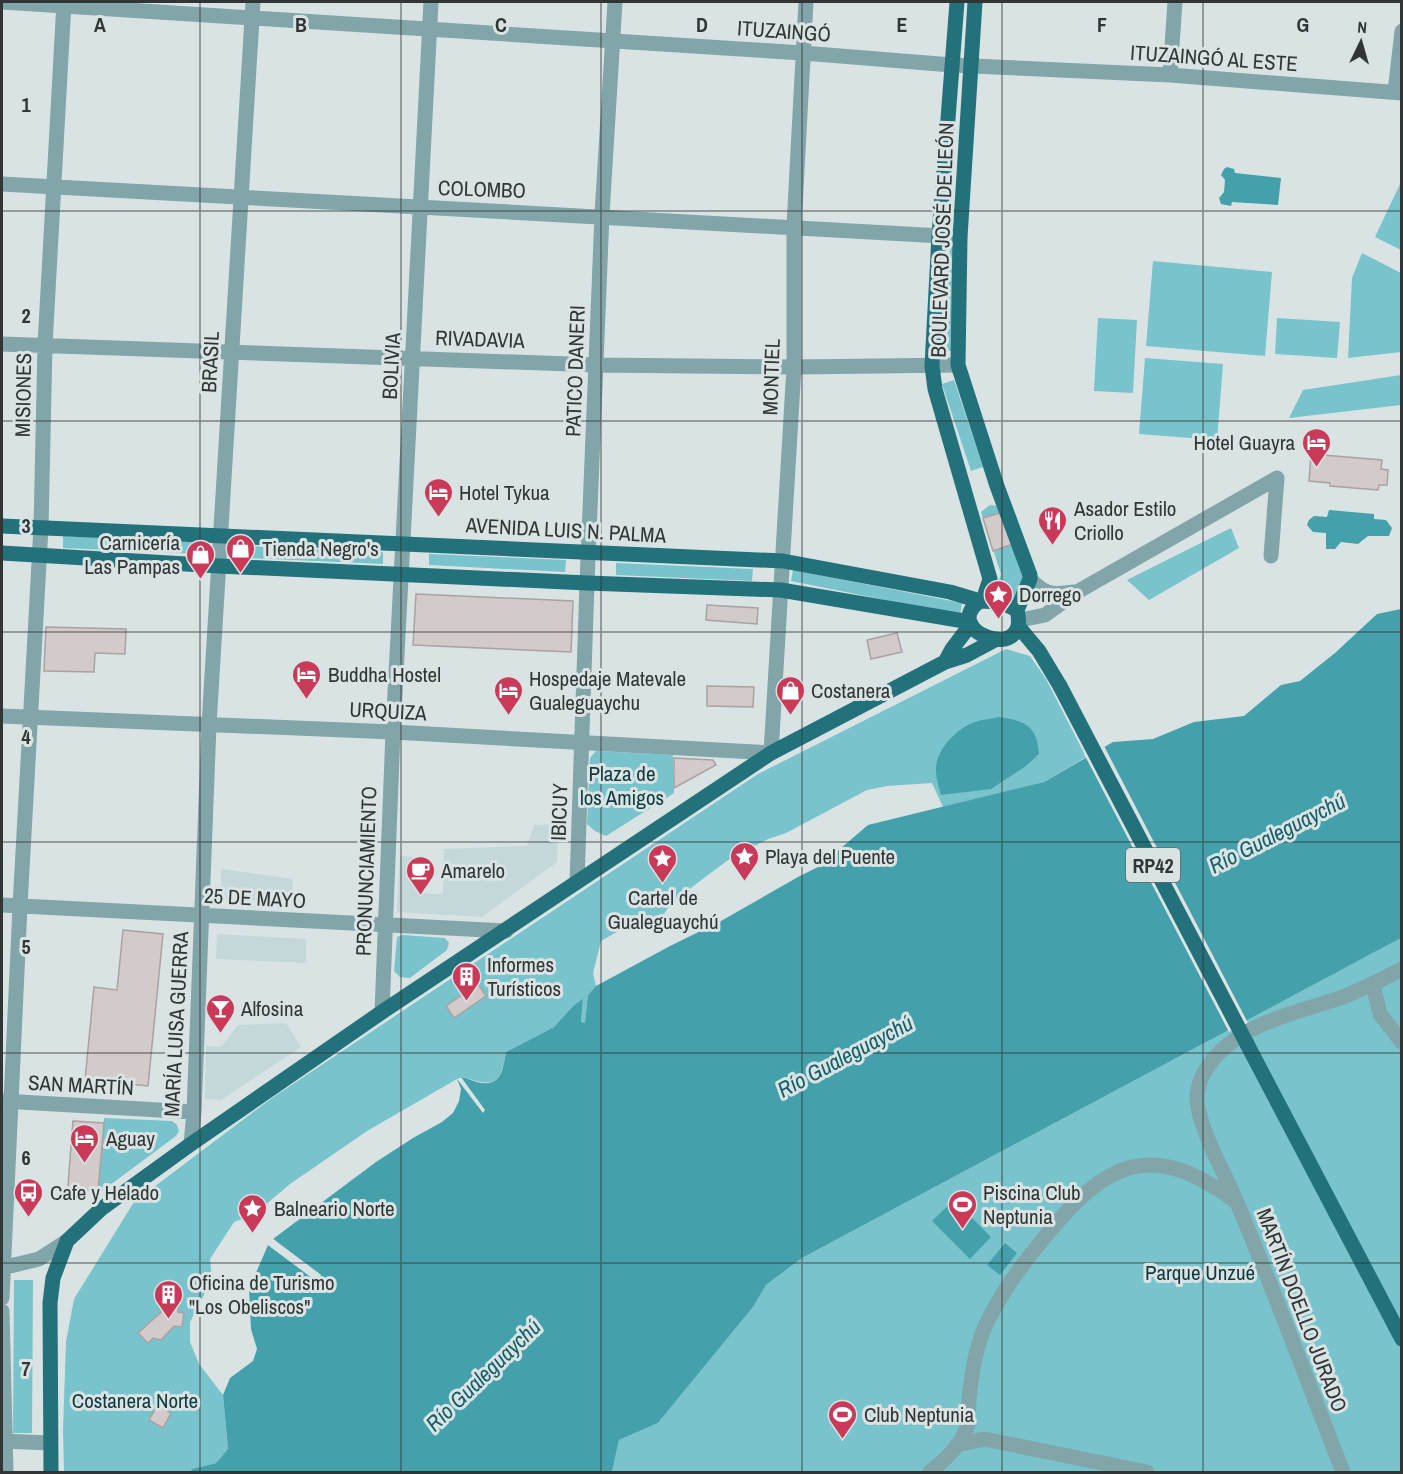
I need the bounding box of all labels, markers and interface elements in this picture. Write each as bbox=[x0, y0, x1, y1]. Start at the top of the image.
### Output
text: A bbox=[94, 11, 106, 38]
text: B bbox=[295, 11, 307, 38]
text: C bbox=[495, 11, 507, 38]
text: D bbox=[696, 11, 708, 38]
text: E bbox=[897, 11, 908, 38]
text: F bbox=[1097, 11, 1107, 38]
text: G bbox=[1297, 11, 1309, 38]
north arrow bbox=[1331, 12, 1391, 72]
street label: ITUZAINGÓ bbox=[736, 13, 832, 49]
text: N bbox=[1357, 16, 1368, 38]
street label: ITUZAINGÓ AL ESTE bbox=[1129, 38, 1299, 78]
text: 1 bbox=[21, 91, 31, 118]
street label: BOULEVARD JOSÉ DE LEÓN bbox=[923, 122, 961, 358]
street label: COLOMBO bbox=[437, 173, 527, 205]
text: 2 bbox=[21, 302, 31, 329]
street label: PATICO DANERI bbox=[558, 305, 592, 437]
street label: RIVADAVIA bbox=[435, 323, 526, 355]
street label: BRASIL bbox=[194, 330, 226, 393]
street label: BOLIVIA bbox=[375, 331, 407, 400]
street label: MONTIEL bbox=[755, 338, 787, 416]
street label: MISIONES bbox=[8, 353, 38, 437]
hotel icon: Hotel Guayra bbox=[1300, 426, 1332, 468]
place label: Hotel Guayra bbox=[1194, 428, 1295, 457]
hotel icon: Hotel Tykua bbox=[422, 476, 454, 518]
place label: Hotel Tykua bbox=[459, 478, 550, 507]
place label: Asador Estilo Criollo bbox=[1073, 494, 1176, 547]
restaurant icon: Asador Estilo Criollo bbox=[1037, 504, 1069, 546]
street label: AVENIDA LUIS N. PALMA bbox=[464, 510, 667, 550]
text: 3 bbox=[21, 512, 31, 539]
place label: Carnicería Las Pampas bbox=[84, 528, 180, 581]
shop icon: Tienda Negro's bbox=[225, 532, 257, 574]
place label: Tienda Negro's bbox=[262, 534, 379, 563]
shop icon: Carnicería Las Pampas bbox=[185, 538, 217, 580]
place icon: Dorrego bbox=[982, 578, 1014, 620]
place label: Dorrego bbox=[1019, 580, 1081, 609]
hotel icon: Buddha Hostel bbox=[291, 658, 323, 700]
place label: Buddha Hostel bbox=[328, 660, 441, 689]
place label: Hospedaje Matevale Gualeguaychu bbox=[529, 664, 686, 717]
hotel icon: Hospedaje Matevale Gualeguaychu bbox=[492, 674, 524, 716]
shop icon: Costanera bbox=[774, 674, 806, 716]
place label: Costanera bbox=[811, 676, 891, 705]
street label: URQUIZA bbox=[349, 694, 428, 728]
text: 4 bbox=[21, 723, 31, 750]
park label: Plaza de los Amigos bbox=[580, 759, 664, 812]
street label: IBICUY bbox=[544, 782, 575, 841]
street label: PRONUNCIAMIENTO bbox=[349, 786, 383, 956]
water label: Río Gualeguaychú bbox=[1204, 786, 1350, 880]
place icon: Playa del Puente bbox=[728, 840, 760, 882]
place icon: Cartel de Gualeguaychú bbox=[647, 842, 679, 884]
place label: Playa del Puente bbox=[765, 842, 895, 871]
road number: RP42 bbox=[1126, 848, 1180, 882]
cafe icon: Amarelo bbox=[404, 854, 436, 896]
place label: Amarelo bbox=[440, 856, 505, 885]
street label: 25 DE MAYO bbox=[203, 881, 307, 915]
place label: Cartel de Gualeguaychú bbox=[607, 883, 719, 936]
street label: MARÍA LUISA GUERRA bbox=[157, 930, 195, 1117]
text: 5 bbox=[21, 933, 31, 960]
place label: Informes Turísticos bbox=[487, 950, 561, 1003]
building icon: Informes Turísticos bbox=[450, 960, 482, 1002]
bar icon: Alfosina bbox=[204, 992, 236, 1034]
place label: Alfosina bbox=[240, 994, 304, 1023]
water label: Río Gualeguaychú bbox=[772, 1008, 918, 1104]
street label: SAN MARTÍN bbox=[27, 1068, 135, 1102]
hotel icon: Aguay bbox=[69, 1122, 101, 1164]
place label: Aguay bbox=[105, 1124, 155, 1153]
text: 6 bbox=[21, 1144, 31, 1171]
bus stop icon: Cafe y Helado bbox=[13, 1176, 45, 1218]
place label: Cafe y Helado bbox=[50, 1178, 159, 1207]
place label: Piscina Club Neptunia bbox=[983, 1178, 1081, 1231]
sports icon: Piscina Club Neptunia bbox=[946, 1188, 978, 1230]
place icon: Balneario Norte bbox=[237, 1192, 269, 1234]
place label: Balneario Norte bbox=[274, 1194, 395, 1223]
street label: MARTÍN DOELLO JURADO bbox=[1250, 1204, 1354, 1416]
park label: Parque Unzué bbox=[1145, 1258, 1255, 1287]
place label: Oficina de Turismo "Los Obeliscos" bbox=[189, 1268, 335, 1321]
building icon: Oficina de Turismo "Los Obeliscos" bbox=[152, 1278, 184, 1320]
water label: Río Gualeguaychú bbox=[419, 1312, 547, 1438]
text: 7 bbox=[21, 1355, 31, 1382]
park label: Costanera Norte bbox=[72, 1386, 198, 1415]
sports icon: Club Neptunia bbox=[827, 1398, 859, 1440]
place label: Club Neptunia bbox=[864, 1400, 975, 1429]

